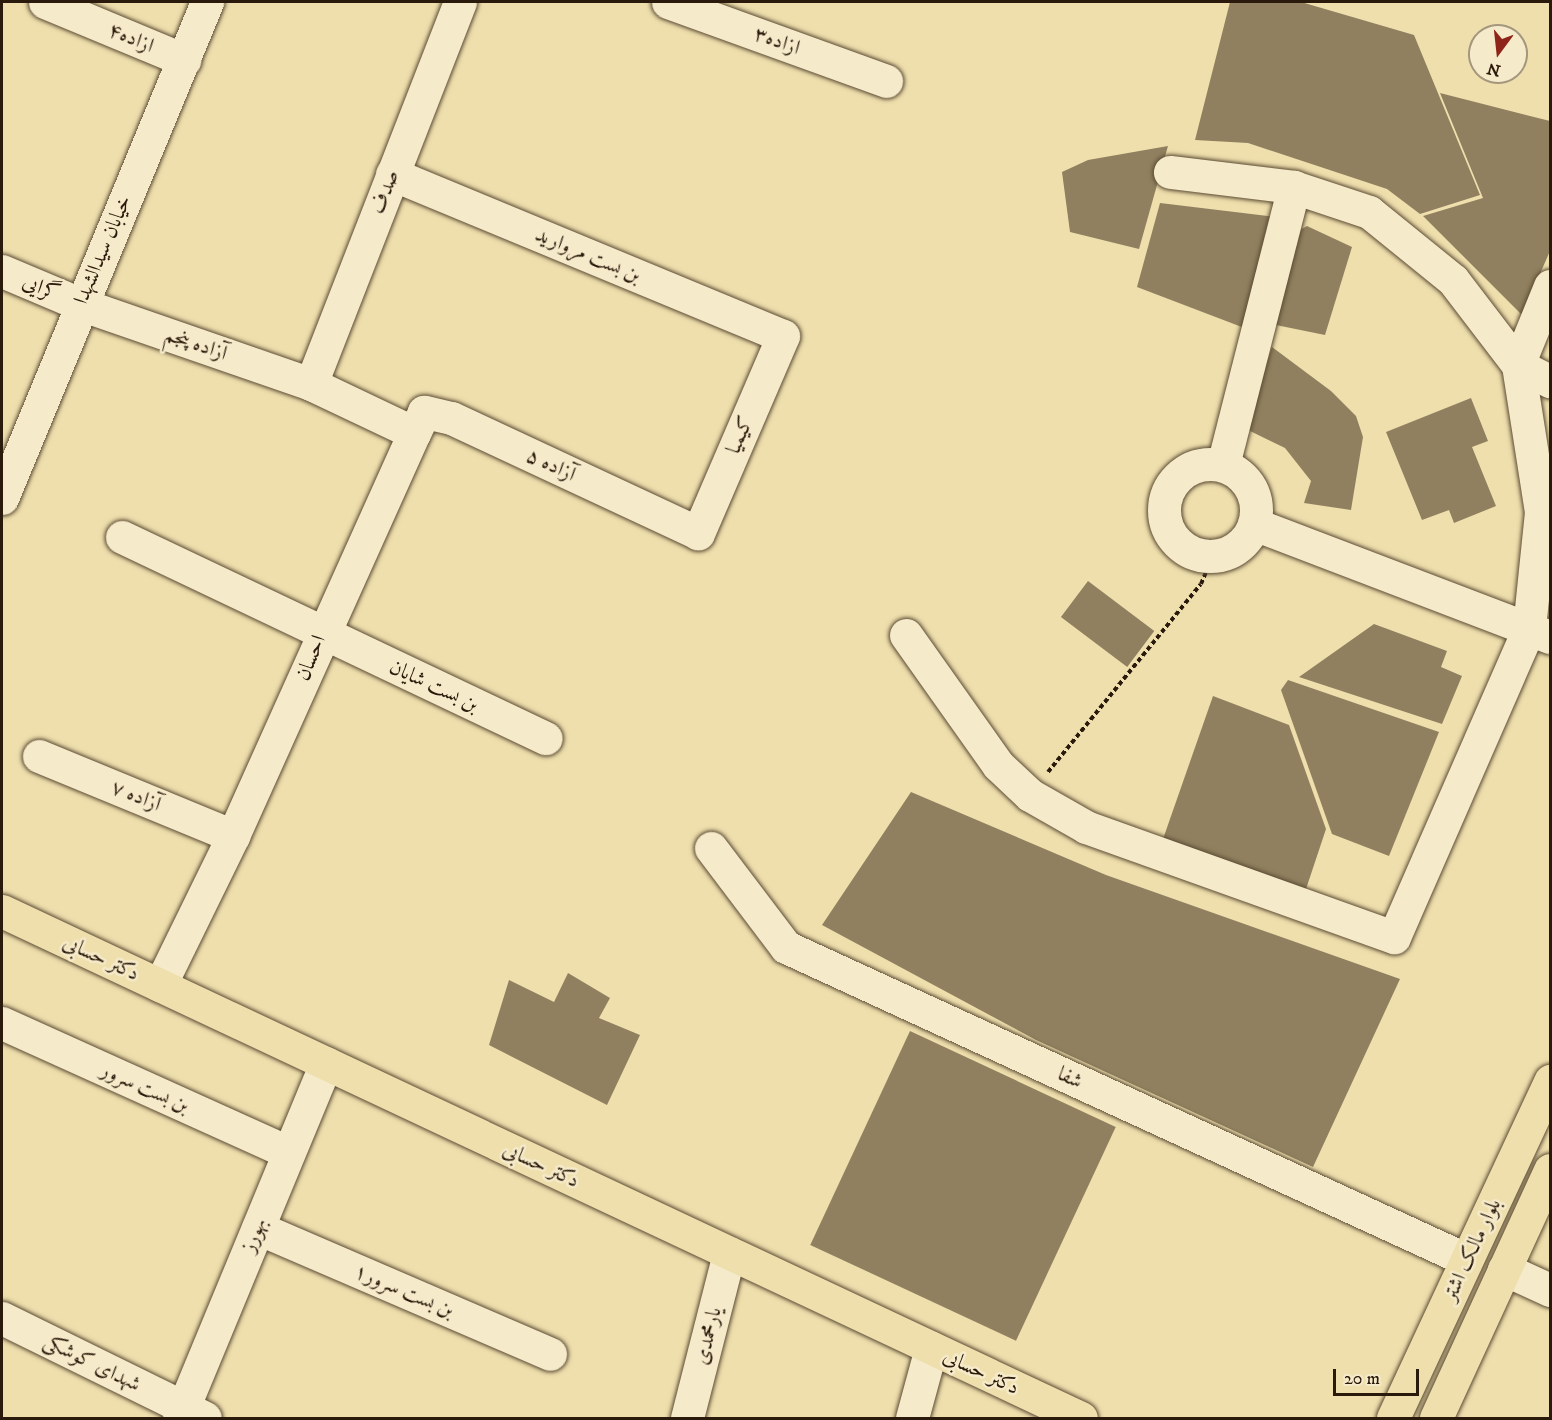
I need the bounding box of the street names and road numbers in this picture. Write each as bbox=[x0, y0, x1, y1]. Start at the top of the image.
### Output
street label: ازاده۴ bbox=[104, 17, 158, 59]
street label: ازاده۳ bbox=[751, 21, 803, 61]
street label: صدف bbox=[365, 166, 405, 218]
street label: خیابان سیدالشهدا bbox=[69, 192, 137, 308]
street label: بن بست مروارید bbox=[531, 221, 645, 289]
street label: گرایی bbox=[19, 269, 63, 307]
street label: آزاده پنجم bbox=[161, 322, 231, 366]
street label: کیمیا bbox=[721, 412, 759, 458]
street label: آزاده ۵ bbox=[522, 443, 580, 487]
street label: احسان bbox=[290, 631, 332, 685]
street label: بن بست شایان bbox=[385, 654, 483, 718]
street label: آزاده ۷ bbox=[107, 775, 165, 817]
street label: دکتر حسابی bbox=[59, 929, 143, 987]
street label: بن بست سرور bbox=[97, 1057, 193, 1119]
street label: شفا bbox=[1053, 1061, 1087, 1095]
street label: دکتر حسابی bbox=[499, 1136, 583, 1194]
street label: بلوار مالک اشتر bbox=[1437, 1195, 1507, 1305]
street label: بهورز bbox=[236, 1214, 272, 1256]
street label: بن بست سرور۱ bbox=[350, 1259, 458, 1323]
street label: یارمحمدی bbox=[689, 1305, 727, 1367]
street label: شهدای کوشکی bbox=[39, 1329, 145, 1397]
street label: دکتر حسابی bbox=[939, 1343, 1023, 1401]

